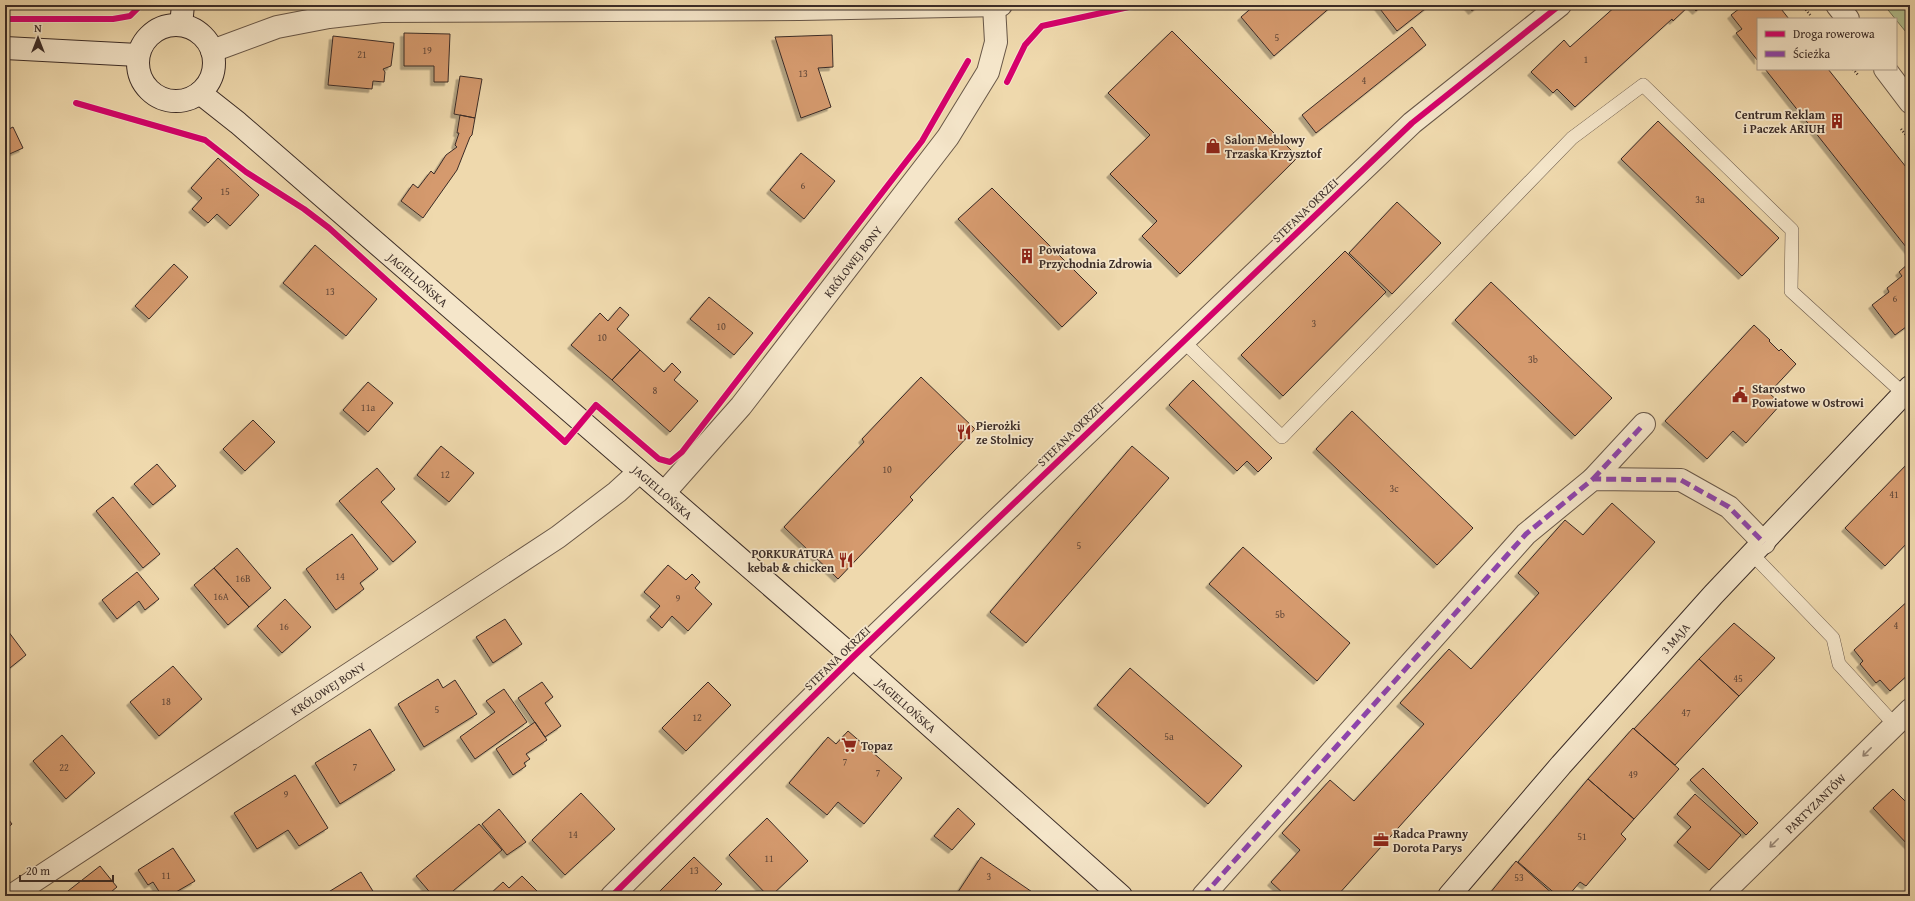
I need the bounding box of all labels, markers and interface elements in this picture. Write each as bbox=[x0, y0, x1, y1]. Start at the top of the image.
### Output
north arrow bbox=[18, 18, 58, 58]
legend bbox=[1757, 18, 1897, 70]
text: N bbox=[34, 20, 42, 36]
text: Droga rowerowa bbox=[1793, 25, 1875, 42]
house number: 5 bbox=[1275, 30, 1280, 45]
house number: 19 bbox=[422, 43, 432, 58]
text: Ścieżka bbox=[1793, 45, 1831, 62]
house number: 21 bbox=[357, 47, 367, 62]
house number: 1 bbox=[1584, 52, 1589, 67]
house number: 13 bbox=[798, 66, 808, 81]
house number: 4 bbox=[1362, 73, 1367, 88]
place label: Centrum Reklam i Paczek ARIUH bbox=[1735, 106, 1826, 137]
building icon: Centrum Reklam i Paczek ARIUH bbox=[1828, 112, 1846, 130]
place label: Salon Meblowy Trzaska Krzysztof bbox=[1225, 131, 1323, 162]
shop icon: Salon Meblowy Trzaska Krzysztof bbox=[1204, 137, 1222, 155]
street label: STEFANA OKRZEI bbox=[1268, 174, 1342, 246]
house number: 6 bbox=[801, 178, 806, 193]
house number: 15 bbox=[220, 184, 230, 199]
house number: 3a bbox=[1695, 192, 1705, 207]
street label: KRÓLOWEJ BONY bbox=[819, 222, 886, 301]
place label: Powiatowa Przychodnia Zdrowia bbox=[1039, 241, 1153, 272]
street label: JAGIELLOŃSKA bbox=[383, 247, 453, 311]
building icon: Powiatowa Przychodnia Zdrowia bbox=[1018, 247, 1036, 265]
house number: 13 bbox=[325, 284, 335, 299]
house number: 6 bbox=[1893, 291, 1898, 306]
house number: 3 bbox=[1312, 316, 1317, 331]
house number: 10 bbox=[716, 319, 726, 334]
house number: 10 bbox=[597, 330, 607, 345]
house number: 3b bbox=[1528, 352, 1538, 367]
place label: Starostwo Powiatowe w Ostrowi bbox=[1752, 380, 1864, 411]
house number: 8 bbox=[653, 383, 658, 398]
public building icon: Starostwo Powiatowe w Ostrowi bbox=[1731, 386, 1749, 404]
street label: STEFANA OKRZEI bbox=[1033, 398, 1107, 470]
house number: 11a bbox=[361, 400, 375, 415]
place label: Pierożki ze Stolnicy bbox=[976, 417, 1035, 448]
restaurant icon: Pierożki ze Stolnicy bbox=[955, 423, 973, 441]
street label: JAGIELLOŃSKA bbox=[627, 460, 697, 523]
house number: 10 bbox=[882, 462, 892, 477]
house number: 12 bbox=[440, 467, 450, 482]
house number: 3c bbox=[1389, 481, 1399, 496]
house number: 41 bbox=[1889, 487, 1899, 502]
house number: 5 bbox=[1077, 538, 1082, 553]
place label: PORKURATURA kebab & chicken bbox=[747, 545, 834, 576]
restaurant icon: PORKURATURA kebab & chicken bbox=[837, 551, 855, 569]
house number: 14 bbox=[335, 569, 345, 584]
house number: 16B bbox=[235, 571, 251, 586]
house number: 16A bbox=[213, 589, 229, 604]
house number: 9 bbox=[676, 591, 681, 606]
house number: 5b bbox=[1275, 607, 1285, 622]
street label: 3 MAJA bbox=[1656, 618, 1694, 657]
house number: 4 bbox=[1894, 618, 1899, 633]
house number: 16 bbox=[279, 619, 289, 634]
street label: STEFANA OKRZEI bbox=[800, 622, 874, 694]
street label: KRÓLOWEJ BONY bbox=[287, 657, 369, 719]
house number: 45 bbox=[1733, 671, 1743, 686]
street label: JAGIELLOŃSKA bbox=[872, 672, 941, 737]
house number: 18 bbox=[161, 694, 171, 709]
house number: 5 bbox=[435, 702, 440, 717]
house number: 47 bbox=[1681, 705, 1691, 720]
house number: 12 bbox=[692, 710, 702, 725]
house number: 5a bbox=[1164, 729, 1174, 744]
supermarket icon: Topaz bbox=[840, 736, 858, 754]
place label: Topaz bbox=[861, 737, 893, 754]
one-way arrow bbox=[1862, 747, 1872, 757]
house number: 7 bbox=[843, 754, 848, 769]
house number: 7 bbox=[353, 759, 358, 774]
house number: 22 bbox=[59, 760, 69, 775]
house number: 7 bbox=[876, 765, 881, 780]
house number: 49 bbox=[1628, 767, 1638, 782]
street label: PARTYZANTÓW bbox=[1781, 769, 1850, 837]
house number: 9 bbox=[284, 787, 289, 802]
place label: Radca Prawny Dorota Parys bbox=[1393, 825, 1469, 856]
house number: 14 bbox=[568, 827, 578, 842]
house number: 51 bbox=[1577, 829, 1587, 844]
office icon: Radca Prawny Dorota Parys bbox=[1372, 831, 1390, 849]
one-way arrow bbox=[1769, 838, 1779, 848]
house number: 11 bbox=[764, 851, 774, 866]
scale bar bbox=[20, 857, 113, 883]
text: 20 m bbox=[26, 862, 50, 879]
house number: 13 bbox=[689, 863, 699, 878]
house number: 11 bbox=[161, 868, 171, 883]
house number: 3 bbox=[987, 869, 992, 884]
house number: 53 bbox=[1514, 870, 1524, 885]

